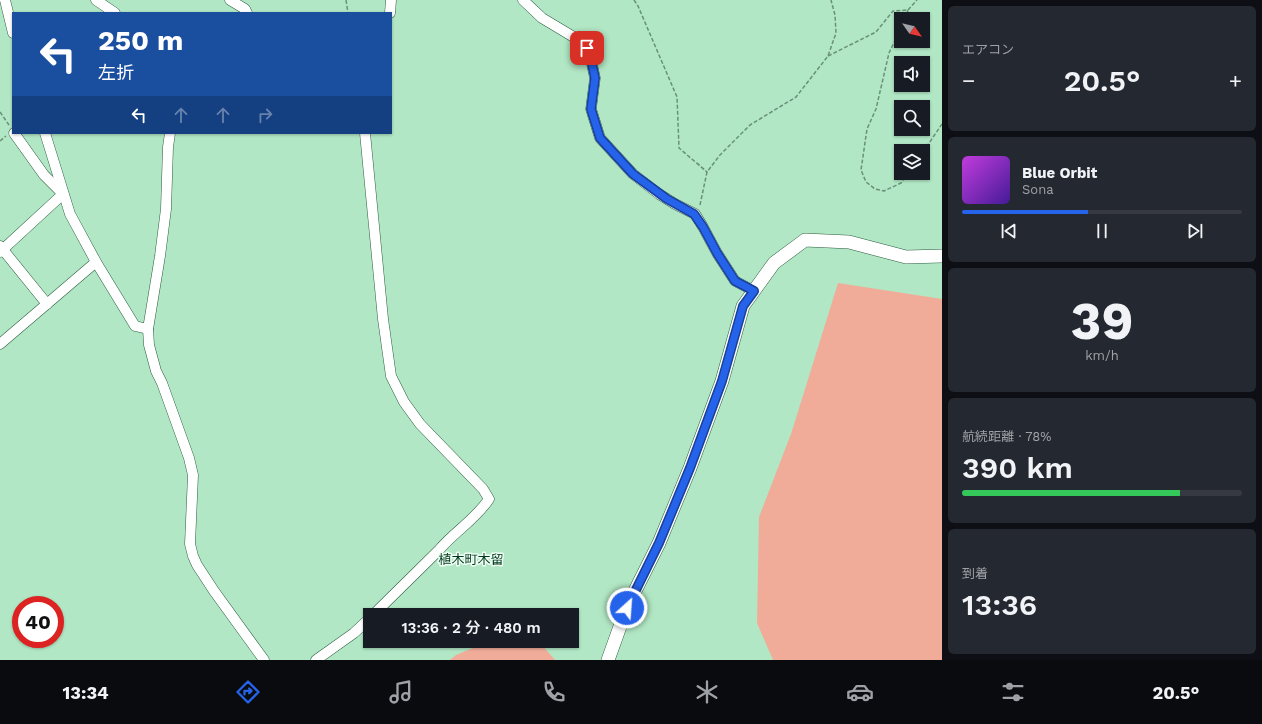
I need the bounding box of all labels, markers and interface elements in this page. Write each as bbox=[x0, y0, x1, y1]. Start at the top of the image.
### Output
north arrow bbox=[894, 12, 930, 48]
map controls bbox=[894, 12, 930, 180]
text: 250 m bbox=[98, 24, 183, 57]
icon: left bbox=[32, 28, 84, 80]
pin bbox=[570, 31, 604, 65]
icon: arrive bbox=[576, 37, 598, 59]
text: エアコン bbox=[962, 42, 1014, 57]
button: sound bbox=[894, 56, 930, 92]
text: 左折 bbox=[98, 62, 134, 83]
text: 20.5° bbox=[1064, 63, 1140, 98]
text: − bbox=[962, 68, 975, 93]
text: + bbox=[1229, 68, 1242, 93]
button: search bbox=[894, 100, 930, 136]
icon: left bbox=[128, 104, 150, 126]
icon: ahead bbox=[170, 104, 192, 126]
icon: ahead bbox=[212, 104, 234, 126]
icon: right bbox=[254, 104, 276, 126]
button: layers bbox=[894, 144, 930, 180]
text: Blue Orbit bbox=[1022, 164, 1097, 182]
text: Sona bbox=[1022, 182, 1054, 197]
icon: previous bbox=[998, 220, 1020, 242]
icon: pause bbox=[1091, 220, 1113, 242]
icon: next bbox=[1184, 220, 1206, 242]
text: 39 bbox=[1071, 291, 1133, 352]
text: km/h bbox=[1085, 348, 1119, 363]
text: 航続距離 · 78% bbox=[962, 429, 1051, 444]
text: 390 km bbox=[962, 450, 1073, 485]
district label: 植木町木留 bbox=[438, 552, 504, 567]
text: 到着 bbox=[962, 566, 988, 581]
position arrow bbox=[606, 587, 648, 629]
text: 13:36 bbox=[962, 587, 1037, 622]
speed limit sign: 40 bbox=[12, 596, 64, 648]
text: 13:36 · 2 分 · 480 m bbox=[401, 619, 541, 637]
icon: directions bbox=[234, 678, 262, 706]
icon: music bbox=[387, 678, 415, 706]
icon: phone bbox=[540, 678, 568, 706]
icon: climate bbox=[693, 678, 721, 706]
icon: car bbox=[846, 678, 874, 706]
icon: filters bbox=[999, 678, 1027, 706]
text: 13:34 bbox=[63, 682, 109, 703]
text: 20.5° bbox=[1153, 682, 1199, 703]

